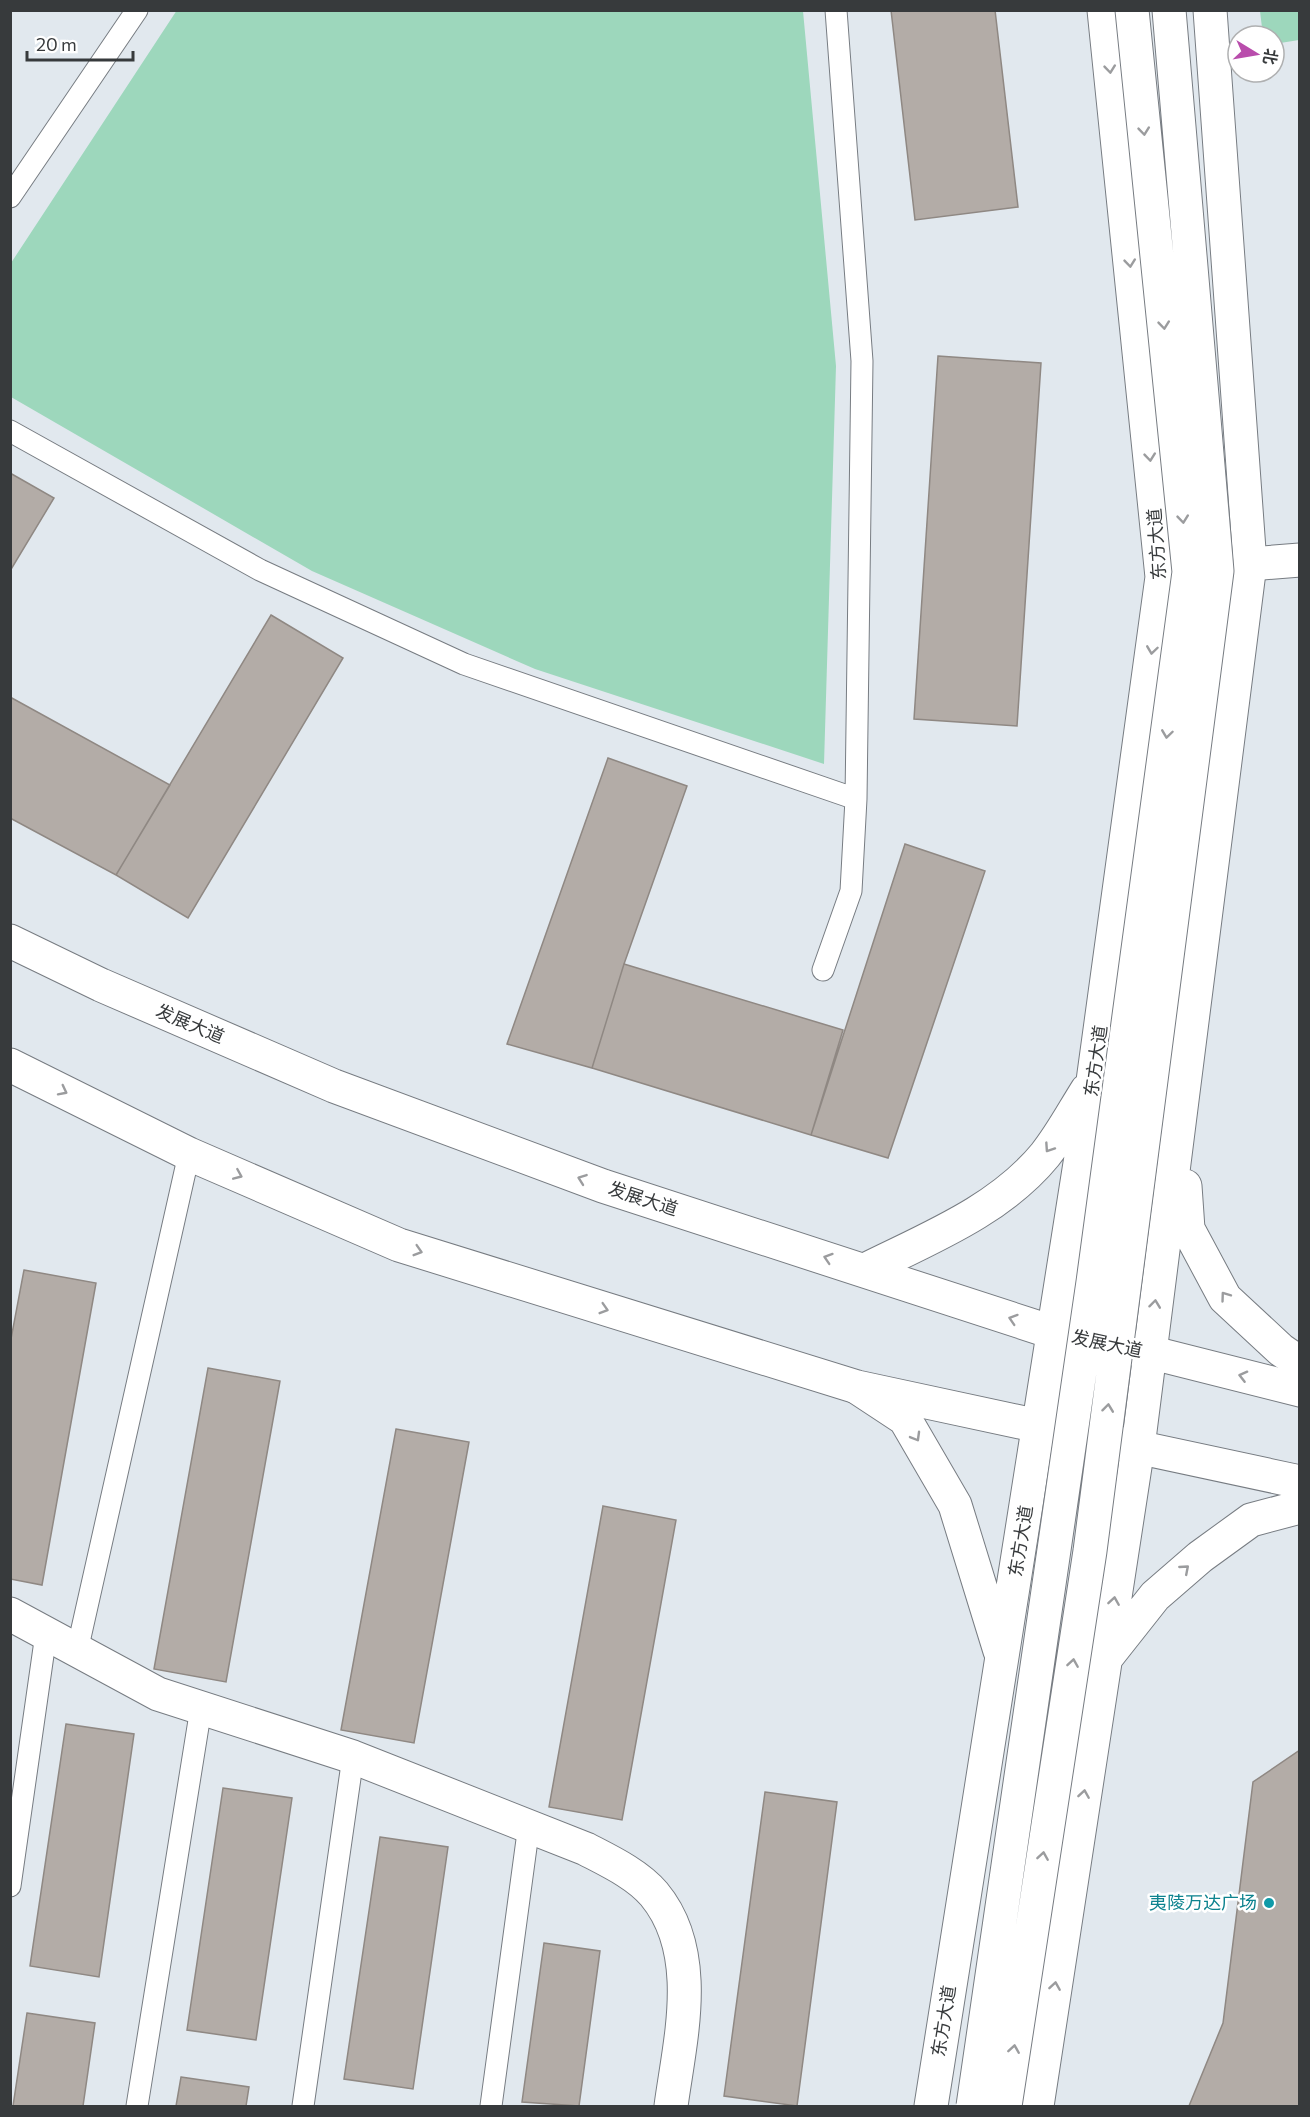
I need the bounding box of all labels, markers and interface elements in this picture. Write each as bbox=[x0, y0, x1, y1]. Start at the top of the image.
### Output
scale bar bbox=[27, 24, 134, 62]
north arrow bbox=[1226, 24, 1286, 84]
text: 20 m bbox=[36, 33, 77, 55]
text: 北 bbox=[1260, 47, 1282, 67]
one-way arrow bbox=[1103, 64, 1116, 73]
one-way arrow bbox=[1137, 127, 1150, 136]
one-way arrow bbox=[1123, 258, 1136, 267]
one-way arrow bbox=[1157, 321, 1170, 330]
one-way arrow bbox=[1143, 452, 1156, 461]
street label: 东方大道 bbox=[1143, 507, 1169, 581]
one-way arrow bbox=[1177, 515, 1189, 524]
one-way arrow bbox=[1146, 646, 1159, 655]
one-way arrow bbox=[1161, 729, 1174, 738]
street label: 发展大道 bbox=[153, 999, 228, 1047]
street label: 东方大道 bbox=[1079, 1024, 1111, 1098]
one-way arrow bbox=[56, 1084, 67, 1095]
one-way arrow bbox=[1046, 1141, 1057, 1152]
one-way arrow bbox=[232, 1168, 243, 1180]
one-way arrow bbox=[577, 1173, 588, 1186]
street label: 发展大道 bbox=[606, 1176, 681, 1220]
one-way arrow bbox=[412, 1244, 423, 1256]
one-way arrow bbox=[823, 1253, 834, 1265]
one-way arrow bbox=[1221, 1291, 1232, 1302]
one-way arrow bbox=[1149, 1299, 1161, 1308]
one-way arrow bbox=[598, 1301, 609, 1314]
one-way arrow bbox=[1008, 1314, 1019, 1326]
street label: 发展大道 bbox=[1070, 1325, 1145, 1361]
one-way arrow bbox=[1238, 1370, 1248, 1383]
one-way arrow bbox=[1102, 1403, 1114, 1412]
one-way arrow bbox=[909, 1431, 920, 1442]
street label: 东方大道 bbox=[1004, 1504, 1037, 1578]
one-way arrow bbox=[1178, 1565, 1189, 1576]
one-way arrow bbox=[1107, 1596, 1120, 1606]
one-way arrow bbox=[1066, 1659, 1078, 1668]
one-way arrow bbox=[1078, 1789, 1090, 1798]
one-way arrow bbox=[1037, 1851, 1049, 1861]
place label: 夷陵万达广场 bbox=[1149, 1891, 1257, 1913]
marker: 夷陵万达广场 bbox=[1262, 1896, 1276, 1910]
one-way arrow bbox=[1049, 1982, 1061, 1991]
street label: 东方大道 bbox=[927, 1984, 960, 2058]
one-way arrow bbox=[1007, 2044, 1020, 2054]

